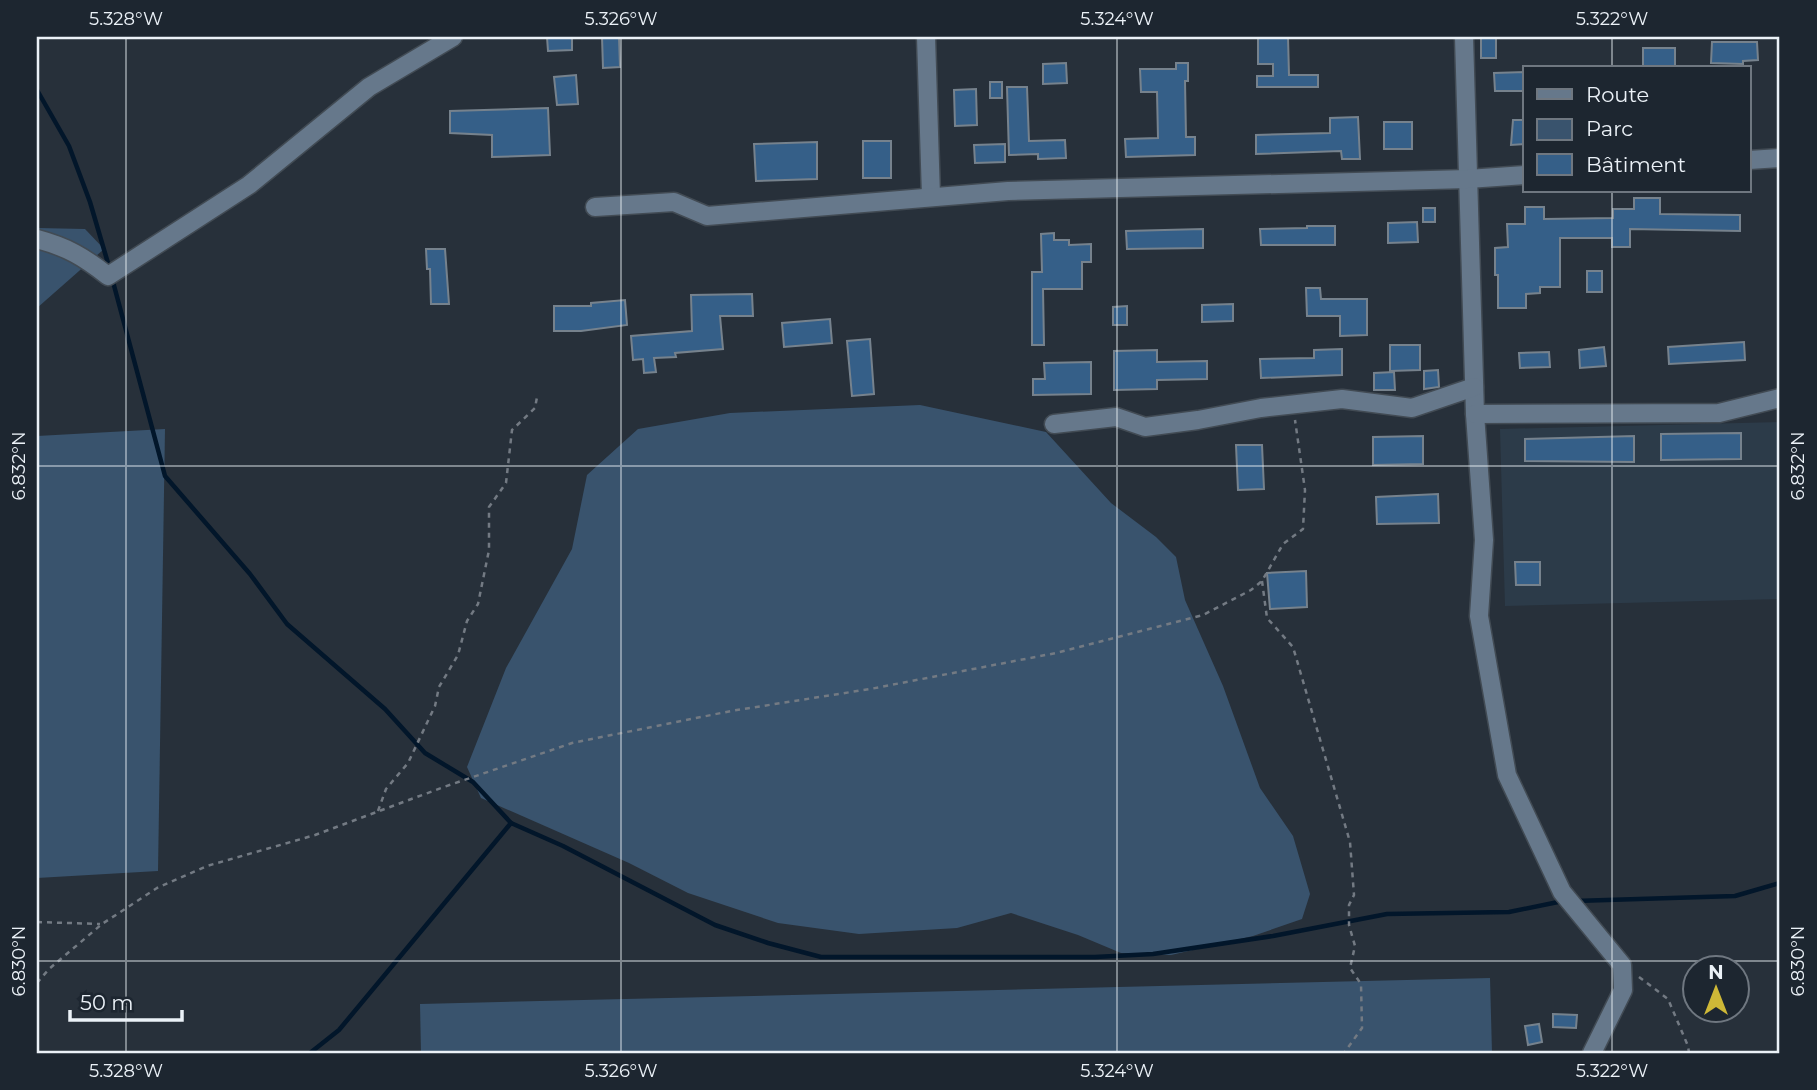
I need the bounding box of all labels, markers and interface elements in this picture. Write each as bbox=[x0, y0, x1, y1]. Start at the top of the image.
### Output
text: 5.328°W bbox=[89, 8, 163, 30]
text: 5.326°W bbox=[584, 8, 658, 30]
text: 5.324°W bbox=[1080, 8, 1154, 30]
text: 5.322°W bbox=[1576, 8, 1648, 30]
legend bbox=[1523, 66, 1750, 192]
text: Route bbox=[1586, 82, 1649, 107]
text: Parc bbox=[1586, 116, 1633, 141]
text: Bâtiment bbox=[1586, 152, 1686, 177]
text: 6.832°N bbox=[8, 431, 30, 501]
text: 6.832°N bbox=[1787, 431, 1809, 501]
text: 6.830°N bbox=[8, 926, 30, 996]
text: 6.830°N bbox=[1787, 926, 1809, 996]
north arrow bbox=[1680, 954, 1750, 1024]
text: N bbox=[1708, 961, 1724, 984]
scale bar bbox=[70, 978, 182, 1022]
text: 50 m bbox=[80, 990, 134, 1015]
text: 5.328°W bbox=[89, 1060, 163, 1082]
text: 5.326°W bbox=[584, 1060, 658, 1082]
text: 5.324°W bbox=[1080, 1060, 1154, 1082]
text: 5.322°W bbox=[1576, 1060, 1648, 1082]

